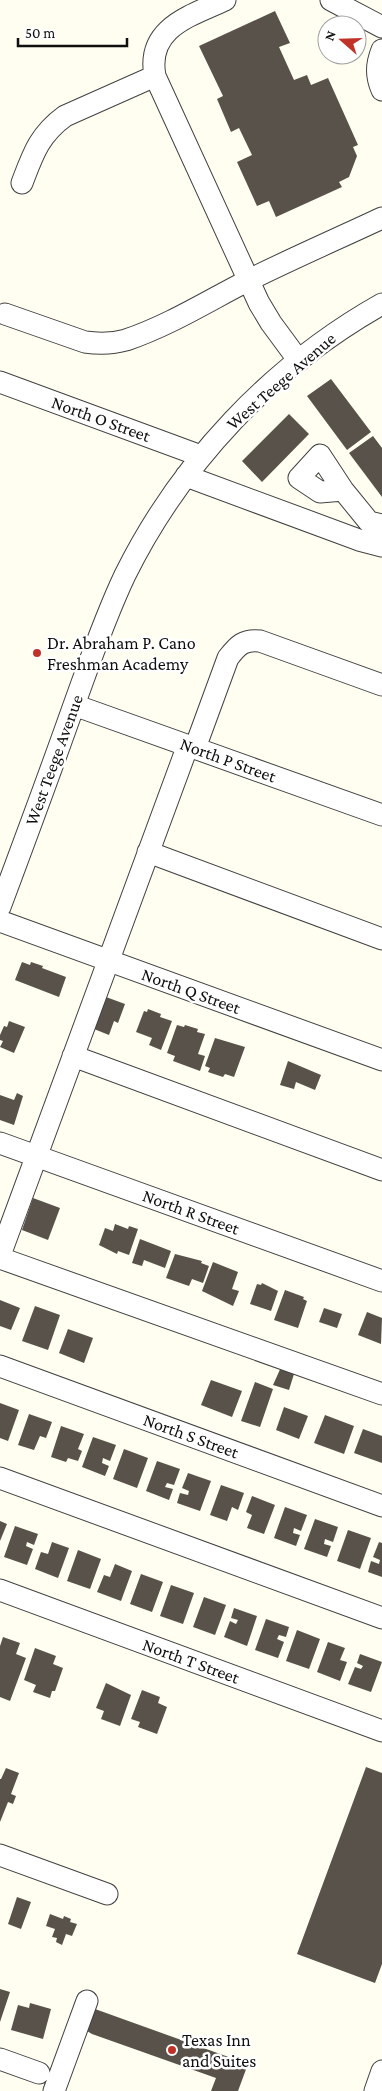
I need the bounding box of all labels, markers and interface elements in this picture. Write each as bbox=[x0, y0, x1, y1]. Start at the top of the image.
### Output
scale bar bbox=[18, 15, 126, 47]
north arrow bbox=[317, 15, 367, 65]
text: 50 m bbox=[25, 25, 55, 41]
text: N bbox=[321, 28, 339, 43]
street label: West Teege Avenue bbox=[222, 328, 340, 434]
street label: North O Street bbox=[49, 392, 154, 446]
place label: Dr. Abraham P. Cano Freshman Academy bbox=[47, 633, 196, 674]
marker: Dr. Abraham P. Cano Freshman Academy bbox=[31, 647, 43, 659]
street label: West Teege Avenue bbox=[21, 692, 87, 828]
street label: North P Street bbox=[177, 733, 280, 787]
street label: North Q Street bbox=[139, 964, 244, 1018]
street label: North R Street bbox=[140, 1185, 243, 1239]
street label: North S Street bbox=[141, 1409, 242, 1463]
street label: North T Street bbox=[140, 1634, 243, 1688]
place label: Texas Inn and Suites bbox=[182, 2030, 256, 2071]
marker: Texas Inn and Suites bbox=[166, 2044, 178, 2056]

